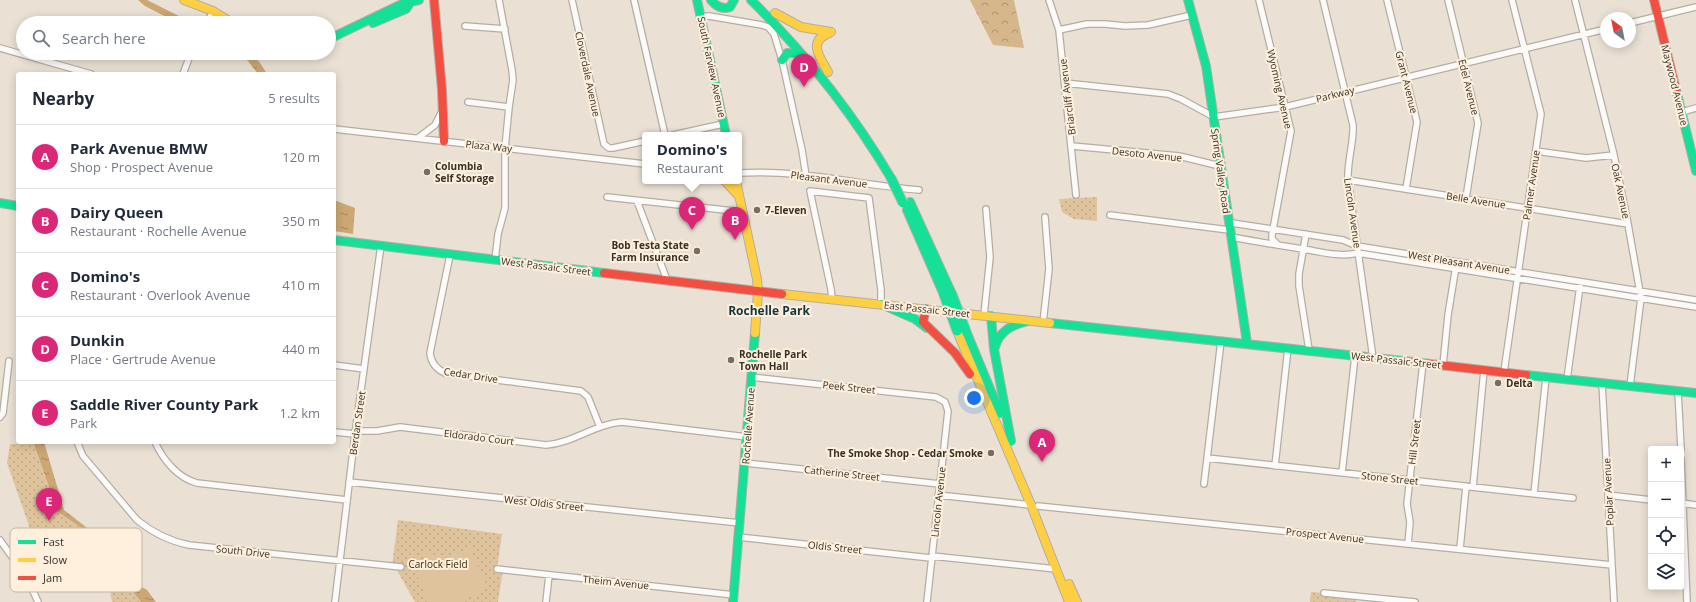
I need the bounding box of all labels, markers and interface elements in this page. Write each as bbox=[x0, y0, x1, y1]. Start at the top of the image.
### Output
north arrow bbox=[1600, 12, 1636, 48]
street label: South Farview Avenue bbox=[694, 15, 730, 119]
search box bbox=[16, 16, 336, 60]
icon: search bbox=[30, 27, 52, 49]
text: Search here bbox=[62, 28, 146, 48]
street label: Cloverdale Avenue bbox=[572, 30, 604, 118]
street label: Maywood Avenue bbox=[1658, 43, 1692, 127]
street label: Wyoming Avenue bbox=[1264, 48, 1296, 130]
street label: Grant Avenue bbox=[1392, 49, 1422, 115]
pin: D bbox=[791, 54, 817, 87]
street label: Briarcliff Avenue bbox=[1055, 58, 1079, 136]
street label: Edel Avenue bbox=[1455, 58, 1483, 117]
street label: Parkway bbox=[1314, 82, 1357, 106]
text: Nearby bbox=[32, 87, 94, 110]
text: 5 results bbox=[268, 89, 320, 107]
street label: Spring Valley Road bbox=[1208, 127, 1234, 215]
popup bbox=[642, 132, 742, 184]
street label: Plaza Way bbox=[465, 137, 514, 156]
text: Park Avenue BMW bbox=[70, 138, 207, 158]
text: Domino's bbox=[657, 139, 727, 159]
street label: Desoto Avenue bbox=[1111, 143, 1183, 165]
text: A bbox=[41, 148, 49, 166]
text: 120 m bbox=[282, 148, 320, 166]
street label: Palmer Avenue bbox=[1519, 149, 1543, 221]
text: Shop · Prospect Avenue bbox=[70, 158, 213, 176]
place label: Columbia Self Storage bbox=[435, 159, 494, 185]
text: Restaurant bbox=[657, 159, 723, 177]
street label: Oak Avenue bbox=[1608, 162, 1634, 220]
marker: Columbia Self Storage bbox=[422, 167, 432, 177]
street label: Pleasant Avenue bbox=[790, 167, 869, 191]
street label: Lincoln Avenue bbox=[1341, 177, 1365, 249]
street label: Belle Avenue bbox=[1445, 188, 1507, 212]
pin: C bbox=[679, 197, 705, 230]
text: Dairy Queen bbox=[70, 202, 163, 222]
place label: 7-Eleven bbox=[765, 203, 807, 217]
marker: 7-Eleven bbox=[752, 205, 762, 215]
pin: B bbox=[722, 207, 748, 240]
text: B bbox=[41, 212, 49, 230]
text: 350 m bbox=[282, 212, 320, 230]
text: Restaurant · Rochelle Avenue bbox=[70, 222, 247, 240]
place label: Bob Testa State Farm Insurance bbox=[611, 238, 689, 264]
marker: Bob Testa State Farm Insurance bbox=[692, 246, 702, 256]
street label: West Pleasant Avenue bbox=[1407, 247, 1511, 277]
street label: West Passaic Street bbox=[500, 254, 592, 279]
text: Domino's bbox=[70, 266, 140, 286]
text: C bbox=[41, 276, 49, 294]
text: 410 m bbox=[282, 276, 320, 294]
text: Restaurant · Overlook Avenue bbox=[70, 286, 250, 304]
street label: East Passaic Street bbox=[883, 298, 971, 321]
district label: Rochelle Park bbox=[728, 302, 810, 319]
text: Dunkin bbox=[70, 330, 125, 350]
text: D bbox=[40, 340, 50, 358]
text: 440 m bbox=[282, 340, 320, 358]
place label: Rochelle Park Town Hall bbox=[739, 347, 808, 373]
street label: West Passaic Street bbox=[1350, 348, 1442, 372]
text: Place · Gertrude Avenue bbox=[70, 350, 216, 368]
marker: Rochelle Park Town Hall bbox=[726, 355, 736, 365]
street label: Cedar Drive bbox=[443, 364, 500, 386]
place label: Delta bbox=[1506, 376, 1533, 390]
street label: Peek Street bbox=[822, 377, 877, 397]
marker: Delta bbox=[1493, 378, 1503, 388]
street label: Rochelle Avenue bbox=[738, 387, 758, 465]
your location bbox=[964, 388, 984, 408]
street label: Berdan Street bbox=[346, 390, 368, 456]
text: Saddle River County Park bbox=[70, 394, 258, 414]
text: E bbox=[41, 404, 49, 422]
text: 1.2 km bbox=[279, 404, 320, 422]
text: Park bbox=[70, 414, 97, 432]
street label: Hill Street bbox=[1404, 418, 1424, 465]
street label: Eldorado Court bbox=[443, 426, 515, 448]
pin: A bbox=[1029, 429, 1055, 462]
place label: The Smoke Shop - Cedar Smoke bbox=[827, 446, 983, 460]
map controls bbox=[1648, 446, 1684, 590]
button: + bbox=[1648, 446, 1684, 482]
marker: The Smoke Shop - Cedar Smoke bbox=[986, 448, 996, 458]
street label: Poplar Avenue bbox=[1599, 457, 1617, 526]
street label: Catherine Street bbox=[803, 462, 881, 484]
street label: Lincoln Avenue bbox=[927, 466, 949, 538]
street label: Stone Street bbox=[1361, 468, 1420, 488]
button: − bbox=[1648, 482, 1684, 518]
pin: E bbox=[36, 488, 62, 521]
street label: West Oldis Street bbox=[503, 492, 585, 514]
button: locate bbox=[1648, 518, 1684, 554]
street label: Prospect Avenue bbox=[1285, 524, 1365, 546]
legend bbox=[10, 528, 142, 592]
text: Fast bbox=[43, 534, 64, 549]
street label: Oldis Street bbox=[807, 537, 863, 557]
street label: South Drive bbox=[215, 541, 271, 561]
text: Slow bbox=[43, 552, 67, 567]
button: layers bbox=[1648, 554, 1684, 590]
park label: Carlock Field bbox=[408, 557, 468, 571]
text: Jam bbox=[42, 570, 62, 585]
street label: Theim Avenue bbox=[582, 572, 650, 592]

